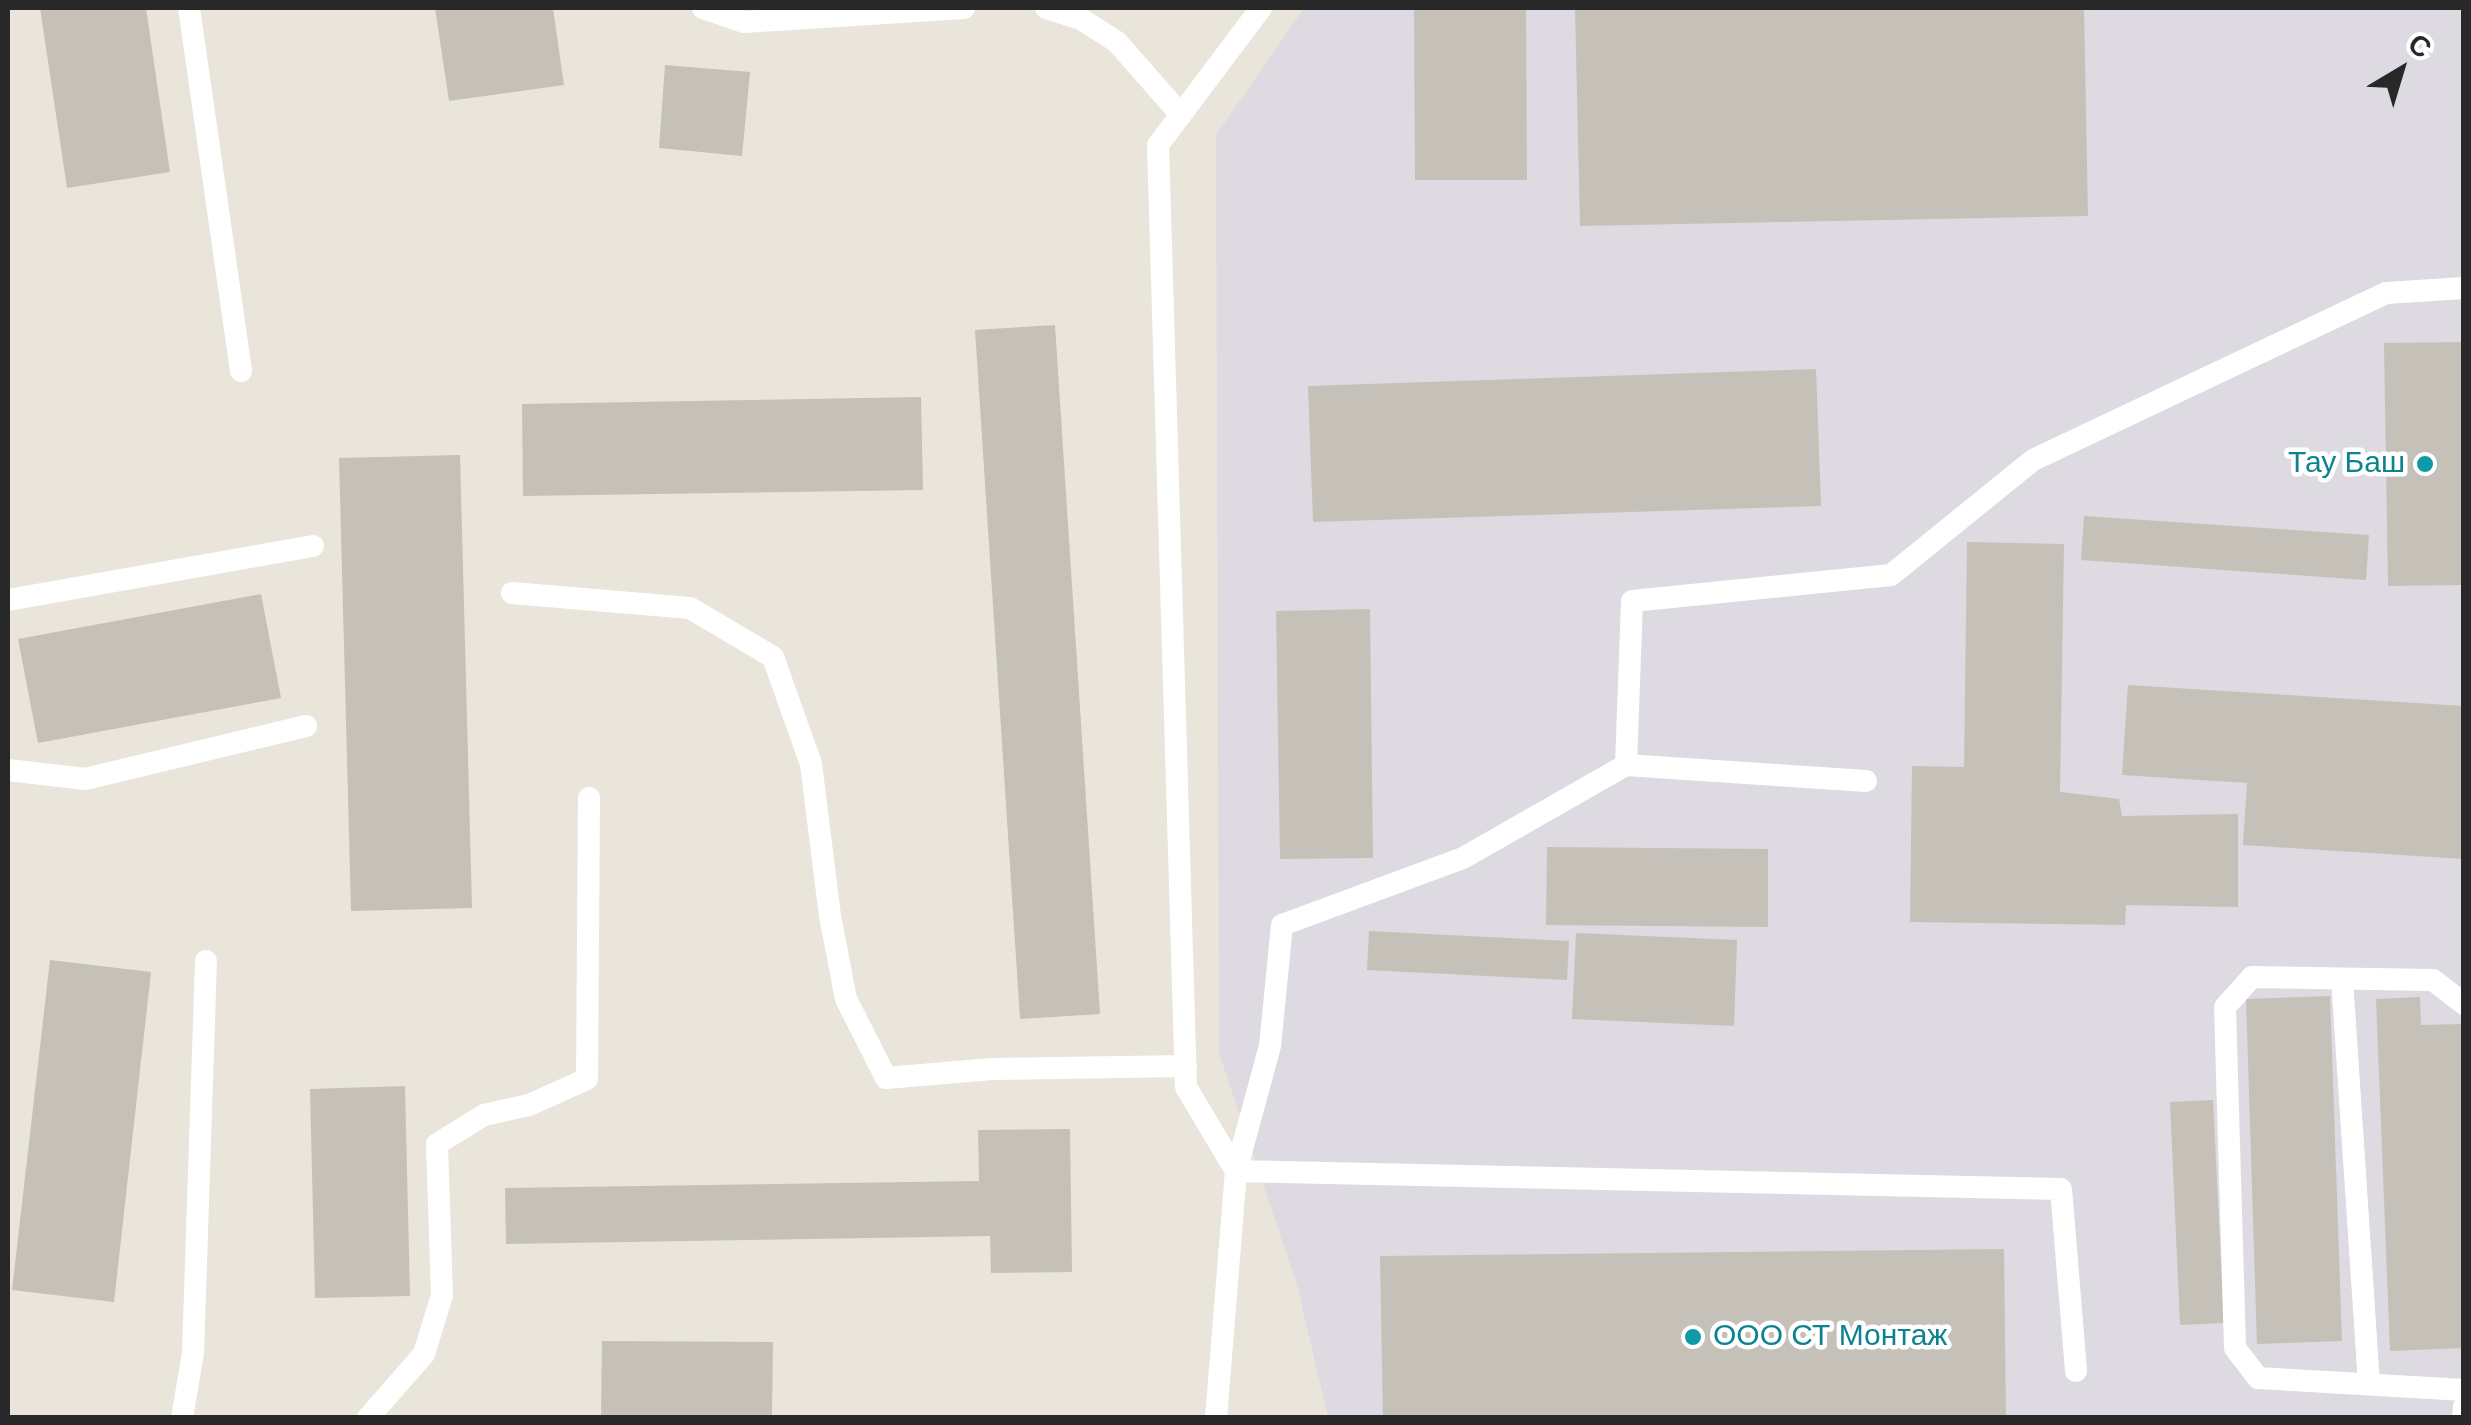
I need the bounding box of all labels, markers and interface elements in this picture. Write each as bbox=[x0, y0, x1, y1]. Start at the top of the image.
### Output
north arrow bbox=[2351, 20, 2451, 120]
text: С bbox=[2402, 28, 2437, 64]
place label: Тау Баш bbox=[2288, 446, 2405, 482]
marker: Тау Баш bbox=[2414, 453, 2436, 475]
place label: ООО СТ Монтаж bbox=[1713, 1319, 1947, 1355]
marker: ООО СТ Монтаж bbox=[1682, 1326, 1704, 1348]

